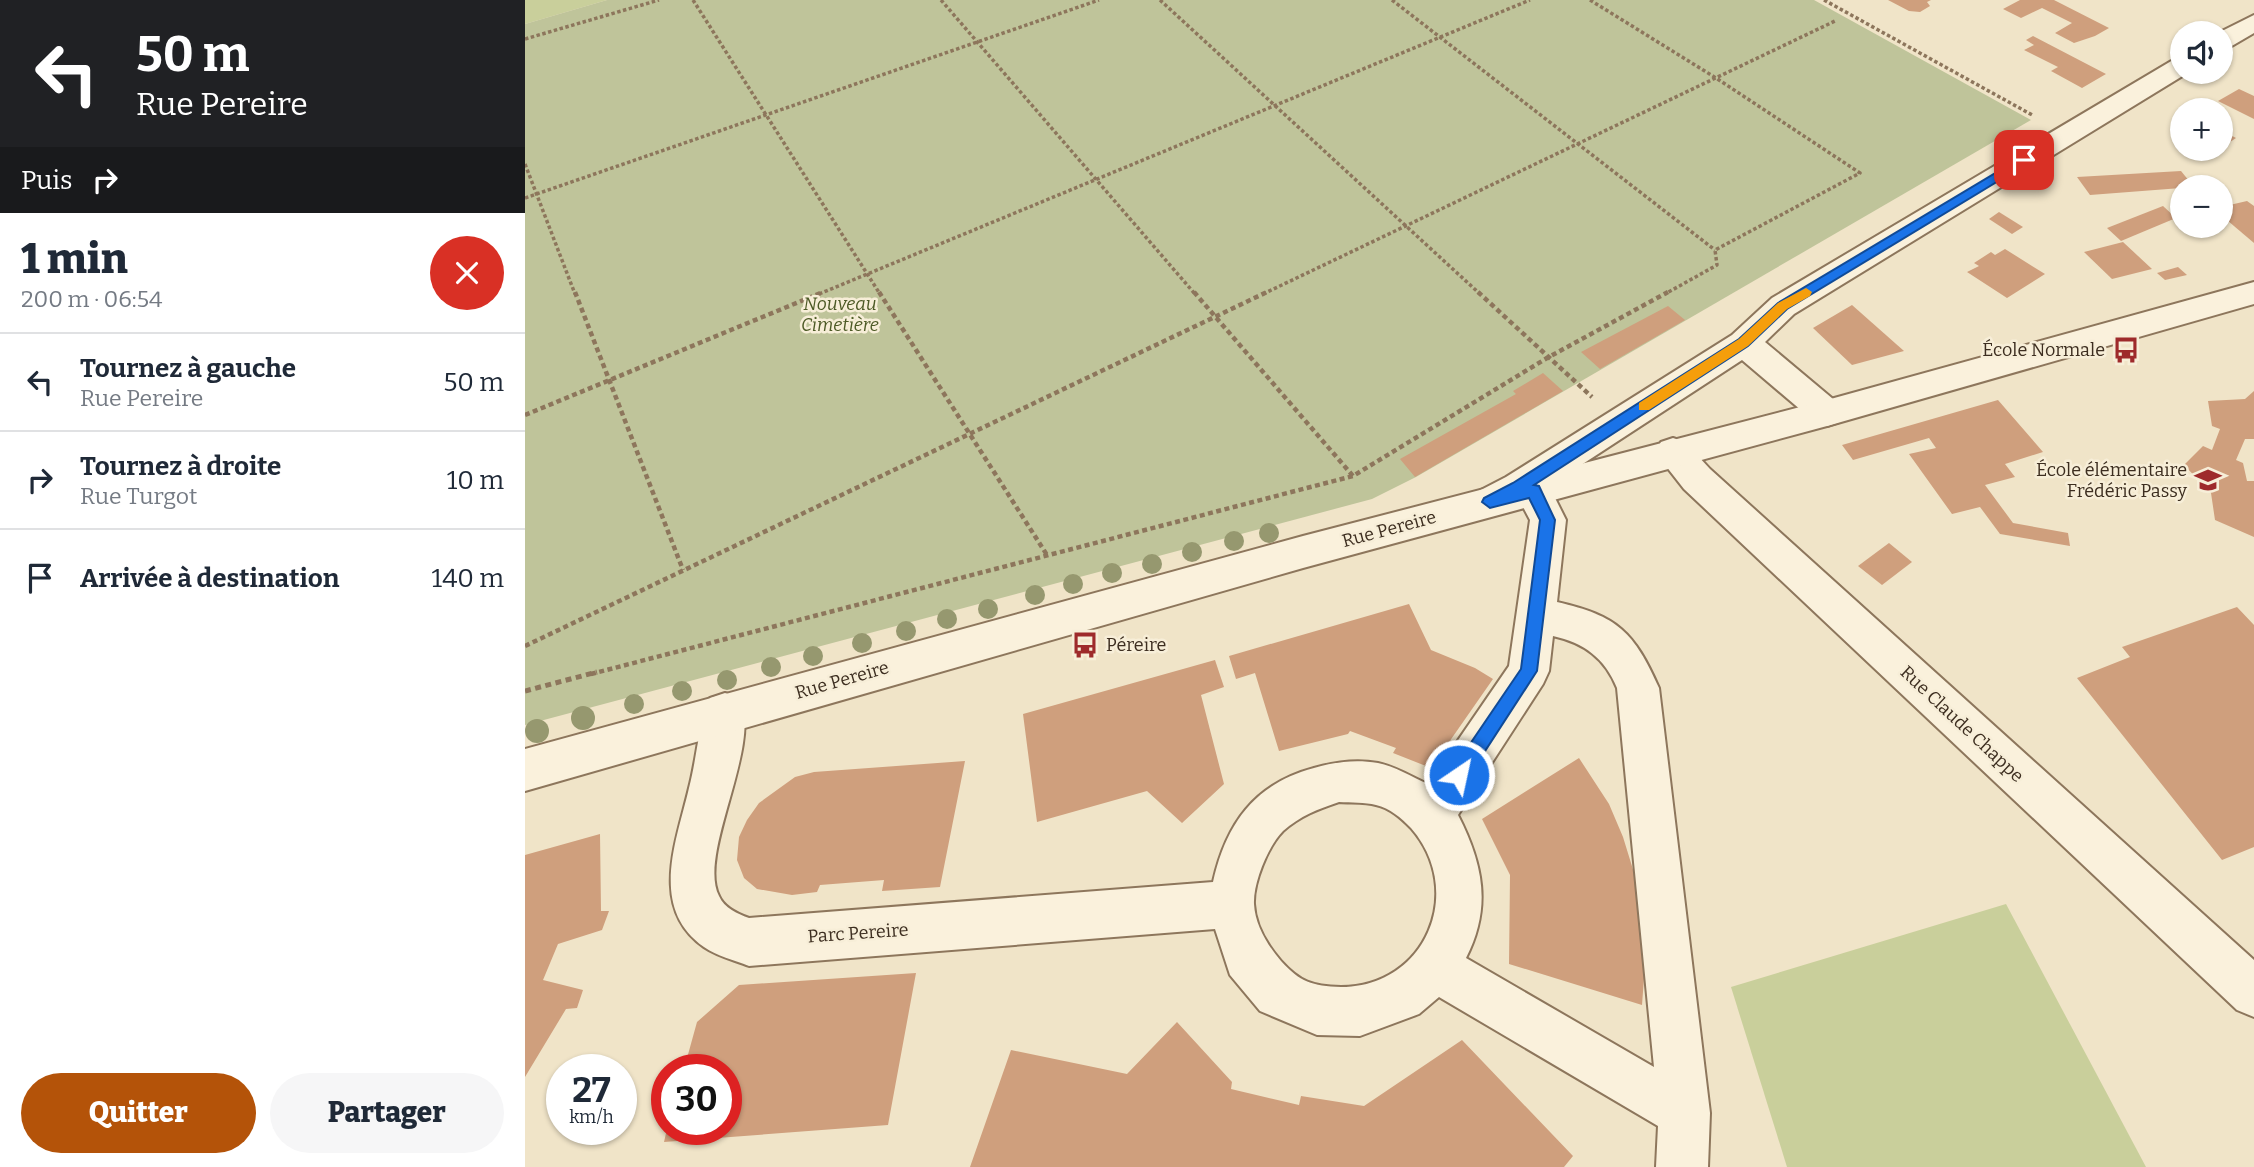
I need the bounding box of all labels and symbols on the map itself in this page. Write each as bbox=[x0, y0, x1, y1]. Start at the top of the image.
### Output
pin bbox=[1994, 130, 2054, 190]
park label: Nouveau Cimetière bbox=[801, 293, 879, 336]
bus stop icon: École Normale bbox=[2111, 335, 2141, 365]
place label: École Normale bbox=[1982, 338, 2105, 361]
place label: École élémentaire Frédéric Passy bbox=[2036, 458, 2187, 502]
school or university icon: École élémentaire Frédéric Passy bbox=[2193, 465, 2223, 495]
street label: Rue Pereire bbox=[1340, 506, 1438, 552]
bus stop icon: Péreire bbox=[1070, 630, 1100, 660]
place label: Péreire bbox=[1106, 634, 1166, 656]
street label: Rue Pereire bbox=[793, 656, 891, 704]
street label: Rue Claude Chappe bbox=[1896, 661, 2028, 787]
position arrow bbox=[1422, 738, 1496, 812]
street label: Parc Pereire bbox=[807, 919, 909, 947]
speed limit sign: 30 bbox=[651, 1054, 742, 1145]

